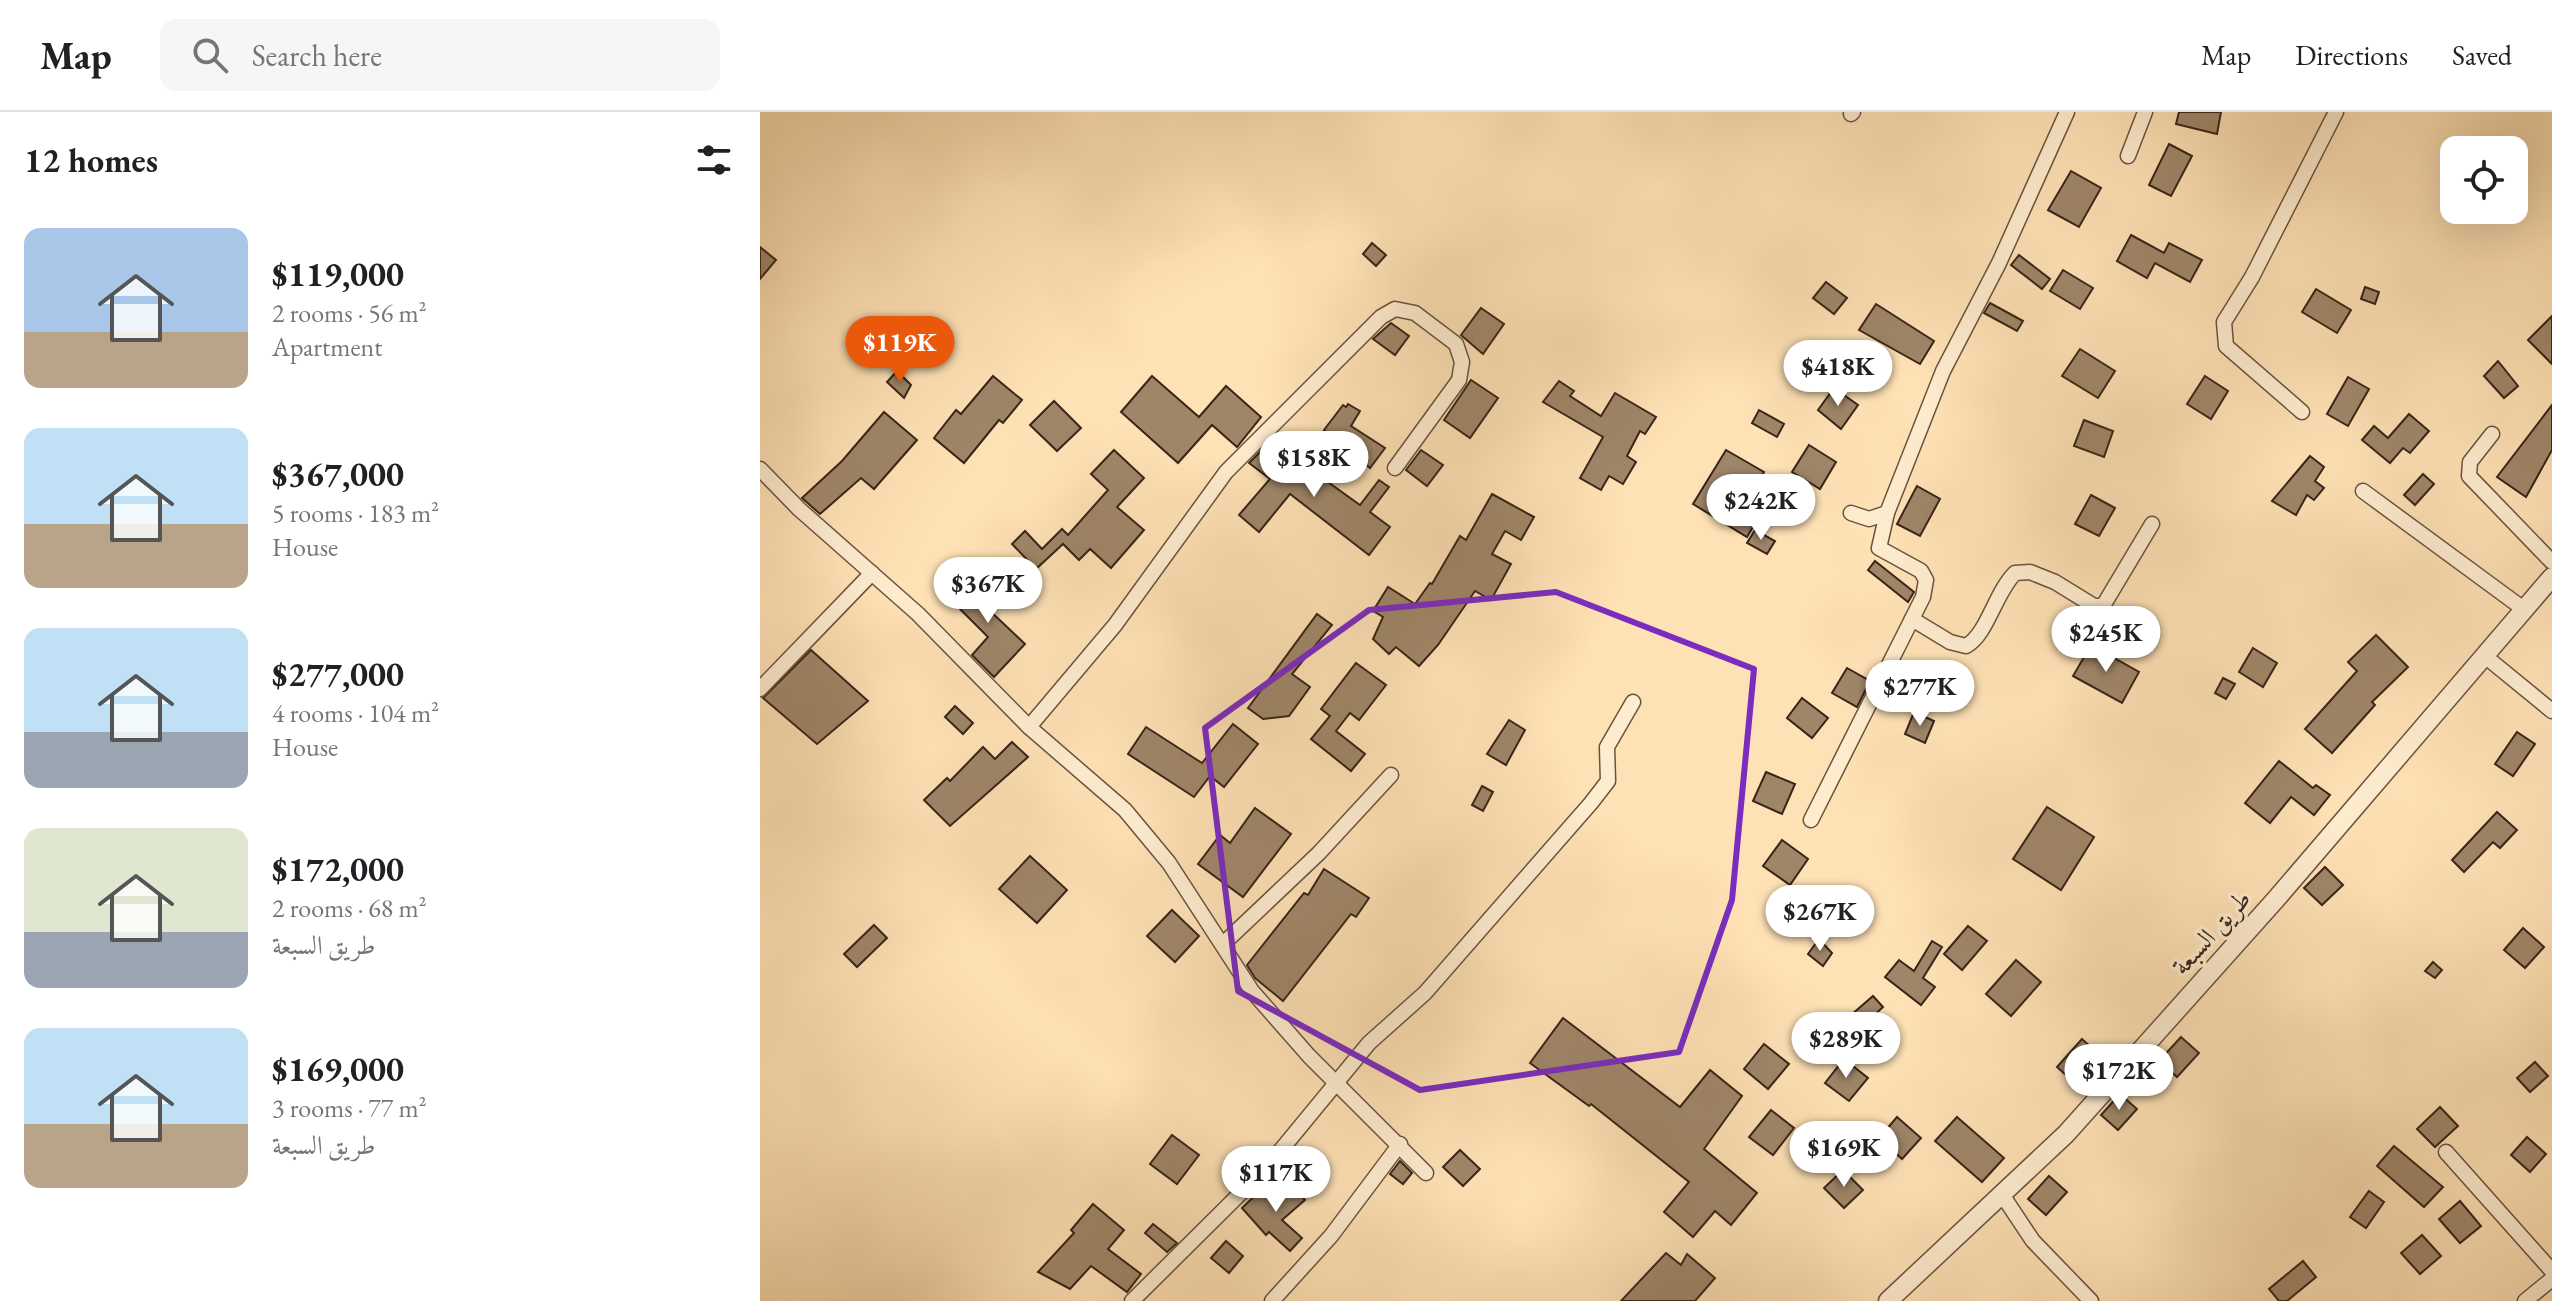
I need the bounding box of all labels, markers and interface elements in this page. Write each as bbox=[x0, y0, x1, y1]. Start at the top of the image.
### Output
search box bbox=[160, 19, 720, 91]
text: Map bbox=[40, 31, 112, 80]
icon: search bbox=[188, 33, 232, 77]
text: Search here bbox=[252, 36, 382, 75]
text: Map bbox=[2201, 37, 2251, 73]
text: Directions bbox=[2295, 37, 2408, 73]
text: Saved bbox=[2452, 37, 2512, 73]
map controls bbox=[2440, 136, 2528, 224]
button: locate bbox=[2440, 136, 2528, 224]
text: 12 homes bbox=[24, 138, 158, 182]
icon: filters bbox=[692, 138, 736, 182]
text: $119,000 bbox=[272, 252, 404, 296]
icon: home bbox=[88, 260, 184, 356]
text: 2 rooms · 56 m² bbox=[272, 296, 427, 330]
pin: $119K bbox=[844, 316, 956, 384]
text: $119K bbox=[863, 325, 937, 359]
text: Apartment bbox=[272, 330, 382, 364]
pin: $418K bbox=[1782, 340, 1894, 408]
text: $418K bbox=[1801, 349, 1875, 383]
pin: $158K bbox=[1258, 431, 1370, 499]
text: $158K bbox=[1277, 440, 1351, 474]
text: $367,000 bbox=[272, 452, 404, 496]
icon: home bbox=[88, 460, 184, 556]
pin: $242K bbox=[1705, 474, 1817, 542]
text: $242K bbox=[1724, 483, 1798, 517]
text: 5 rooms · 183 m² bbox=[272, 496, 439, 530]
text: House bbox=[272, 530, 338, 564]
pin: $367K bbox=[932, 557, 1044, 625]
text: $367K bbox=[951, 566, 1025, 600]
pin: $245K bbox=[2050, 606, 2162, 674]
text: $245K bbox=[2069, 615, 2143, 649]
text: $277,000 bbox=[272, 652, 404, 696]
icon: home bbox=[88, 660, 184, 756]
pin: $277K bbox=[1864, 660, 1976, 728]
text: $277K bbox=[1883, 669, 1957, 703]
text: 4 rooms · 104 m² bbox=[272, 696, 439, 730]
text: House bbox=[272, 730, 338, 764]
text: $172,000 bbox=[272, 847, 404, 891]
icon: home bbox=[88, 860, 184, 956]
street label: طريق السبعة bbox=[2164, 882, 2258, 982]
pin: $267K bbox=[1764, 885, 1876, 953]
text: 2 rooms · 68 m² bbox=[272, 891, 427, 925]
text: $267K bbox=[1783, 894, 1857, 928]
text: طريق السبعة bbox=[272, 928, 375, 962]
pin: $289K bbox=[1790, 1012, 1902, 1080]
text: $289K bbox=[1809, 1021, 1883, 1055]
pin: $172K bbox=[2063, 1044, 2175, 1112]
text: $169,000 bbox=[272, 1047, 404, 1091]
text: $172K bbox=[2082, 1053, 2156, 1087]
icon: home bbox=[88, 1060, 184, 1156]
text: 3 rooms · 77 m² bbox=[272, 1091, 427, 1125]
pin: $169K bbox=[1788, 1121, 1900, 1189]
text: طريق السبعة bbox=[272, 1128, 375, 1162]
text: $169K bbox=[1807, 1130, 1881, 1164]
pin: $117K bbox=[1220, 1146, 1332, 1214]
text: $117K bbox=[1239, 1155, 1313, 1189]

